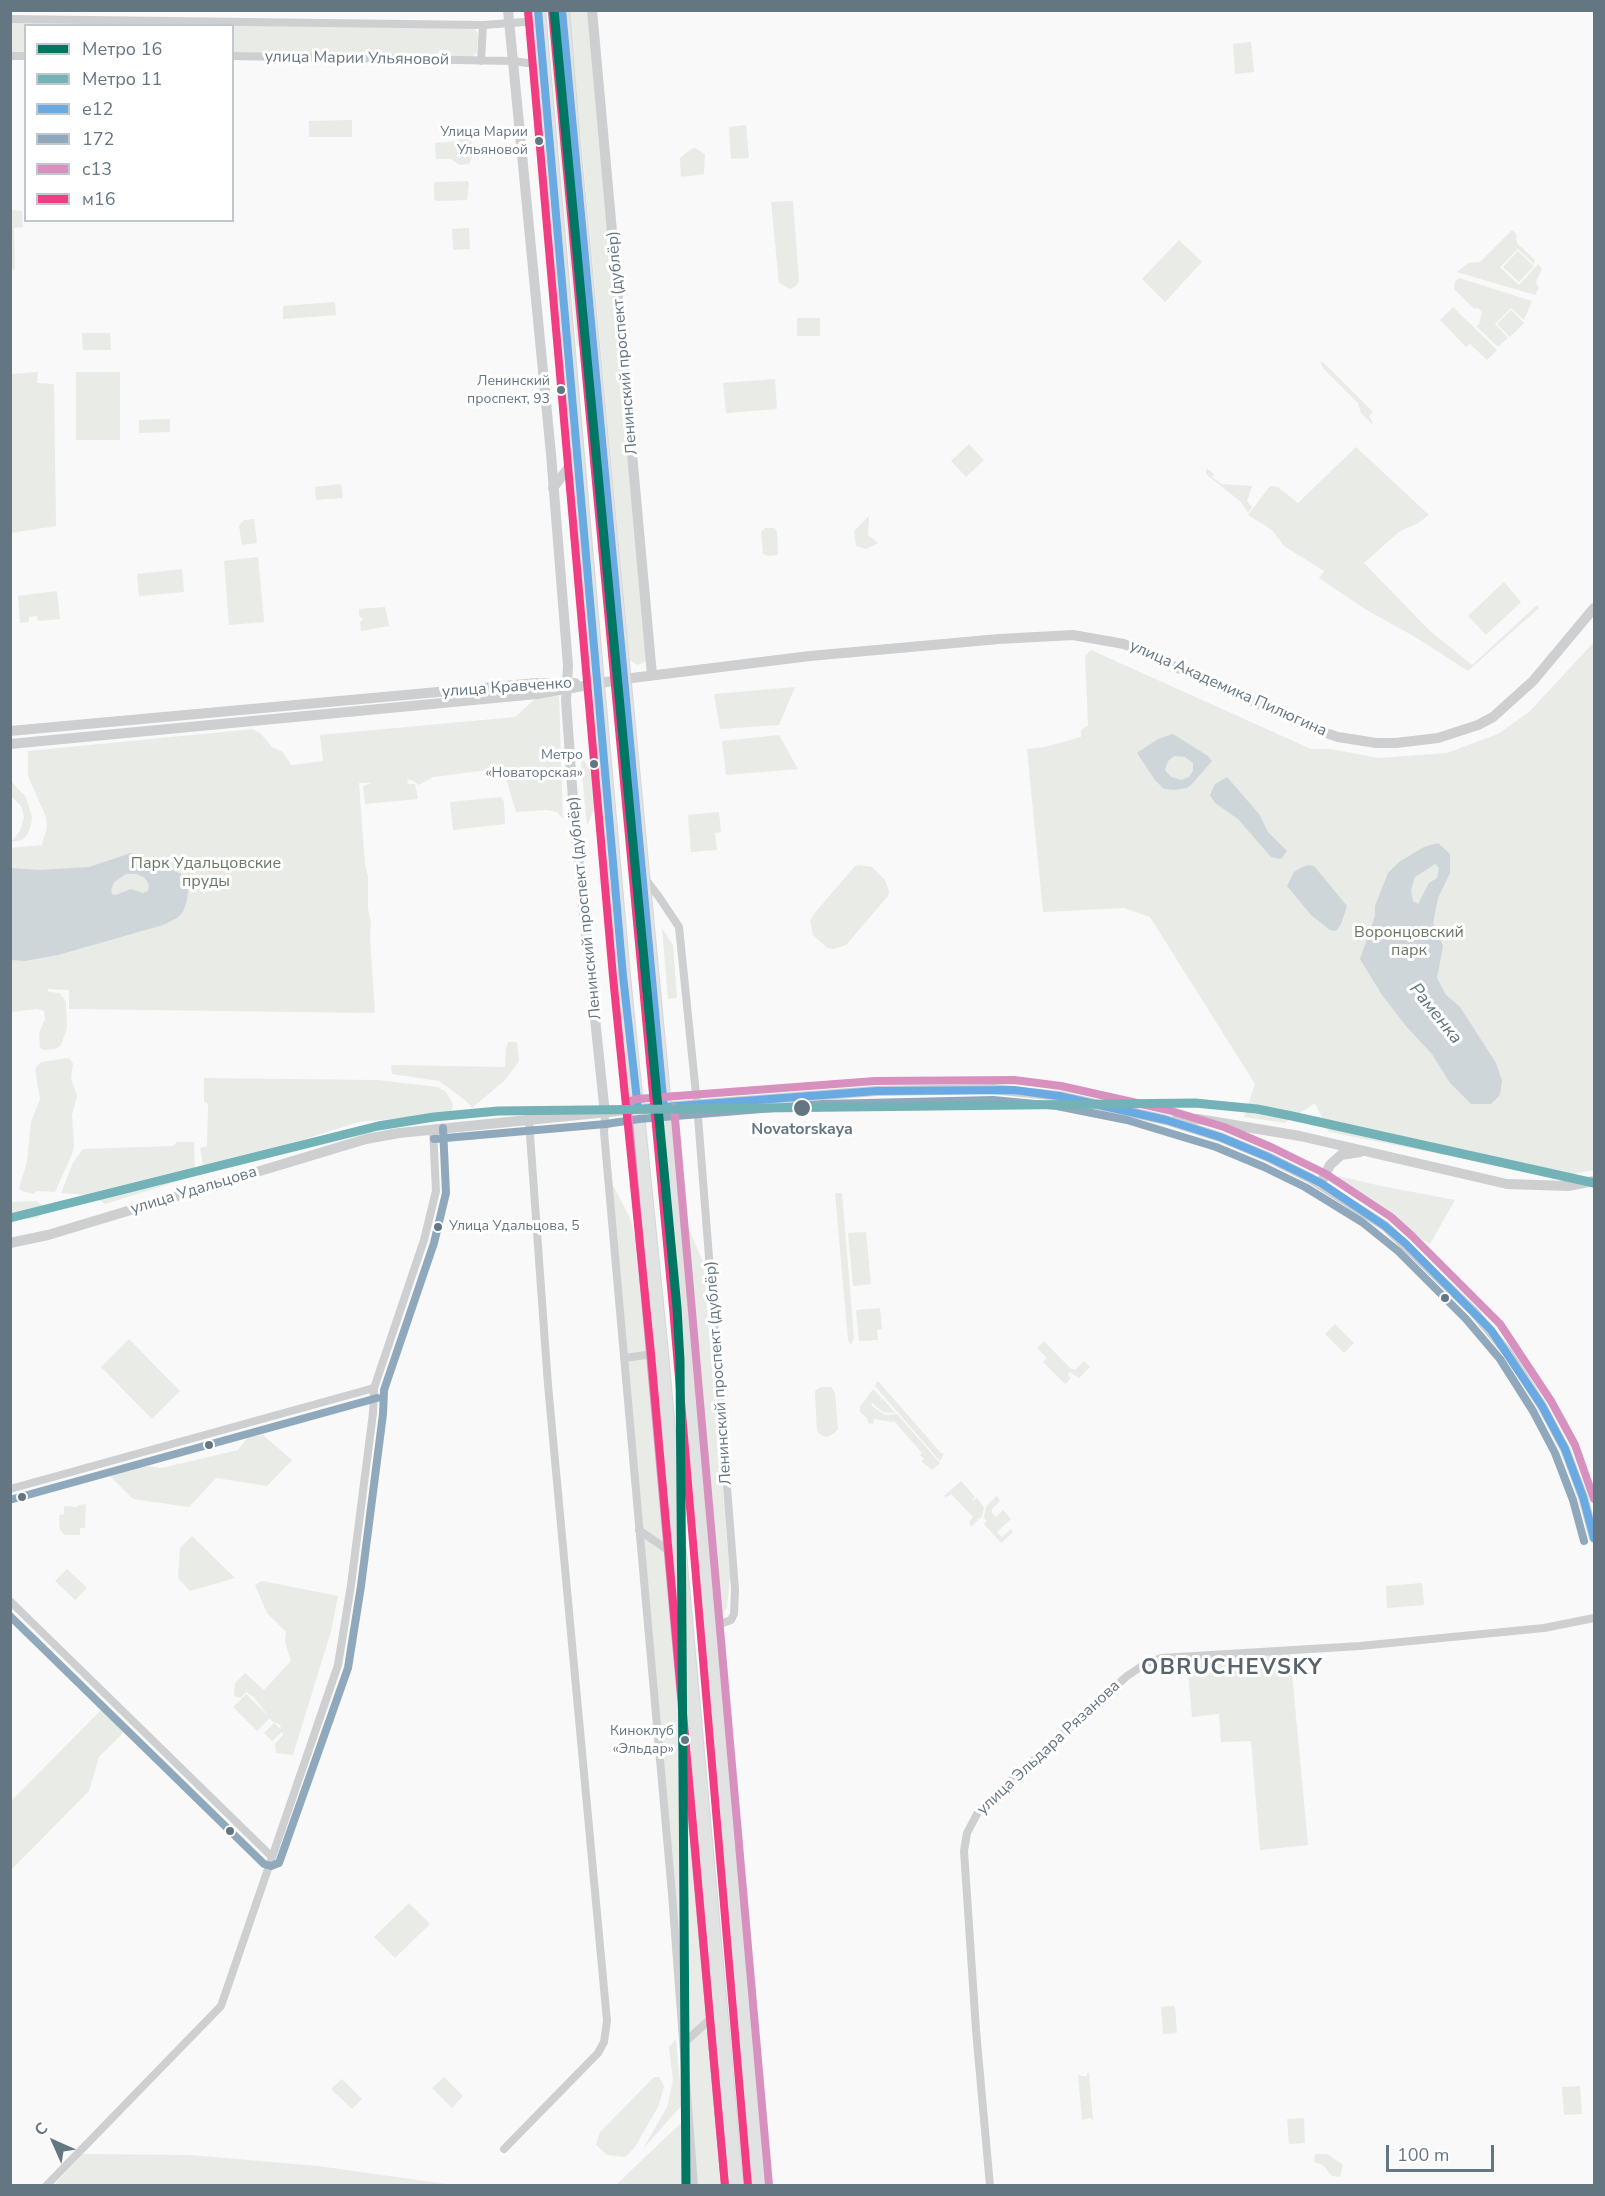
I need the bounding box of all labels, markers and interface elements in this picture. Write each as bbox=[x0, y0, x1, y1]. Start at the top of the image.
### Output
legend bbox=[24, 24, 234, 222]
text: Метро 16 bbox=[82, 37, 162, 61]
street label: улица Марии Ульяновой bbox=[265, 48, 449, 70]
text: Метро 11 bbox=[82, 67, 162, 91]
text: е12 bbox=[82, 97, 113, 121]
place label: Улица Марии Ульяновой bbox=[440, 125, 528, 158]
text: 172 bbox=[82, 127, 114, 151]
marker: Улица Марии Ульяновой bbox=[533, 135, 545, 147]
text: с13 bbox=[82, 157, 112, 181]
text: м16 bbox=[82, 187, 115, 211]
street label: Ленинский проспект (дублёр) bbox=[604, 230, 642, 456]
place label: Ленинский проспект, 93 bbox=[467, 374, 550, 406]
marker: Ленинский проспект, 93 bbox=[555, 384, 567, 396]
street label: улица Академика Пилюгина bbox=[1126, 637, 1330, 741]
street label: улица Кравченко bbox=[441, 674, 573, 702]
place label: Метро «Новаторская» bbox=[485, 748, 583, 780]
marker: Метро «Новаторская» bbox=[588, 758, 600, 770]
street label: Ленинский проспект (дублёр) bbox=[564, 795, 606, 1021]
park label: Парк Удальцовские пруды bbox=[131, 854, 281, 892]
park label: Воронцовский парк bbox=[1354, 923, 1464, 961]
water label: Раменка bbox=[1404, 979, 1466, 1049]
marker: Novatorskaya bbox=[792, 1098, 812, 1118]
place label: Novatorskaya bbox=[751, 1120, 853, 1140]
street label: улица Удальцова bbox=[129, 1163, 259, 1219]
place label: Улица Удальцова, 5 bbox=[449, 1219, 580, 1235]
marker: Улица Удальцова, 5 bbox=[432, 1221, 444, 1233]
street label: Ленинский проспект (дублёр) bbox=[702, 1260, 736, 1486]
unlabelled marker bbox=[1439, 1292, 1451, 1304]
unlabelled marker bbox=[203, 1439, 215, 1451]
unlabelled marker bbox=[16, 1491, 28, 1503]
district label: OBRUCHEVSKY bbox=[1141, 1656, 1323, 1682]
street label: улица Эльдара Рязанова bbox=[973, 1677, 1125, 1819]
place label: Киноклуб «Эльдар» bbox=[610, 1724, 674, 1756]
marker: Киноклуб «Эльдар» bbox=[679, 1734, 691, 1746]
unlabelled marker bbox=[224, 1825, 236, 1837]
north arrow bbox=[24, 2112, 84, 2172]
text: С bbox=[30, 2118, 53, 2141]
scale bar bbox=[1389, 2133, 1497, 2171]
text: 100 m bbox=[1397, 2143, 1449, 2167]

